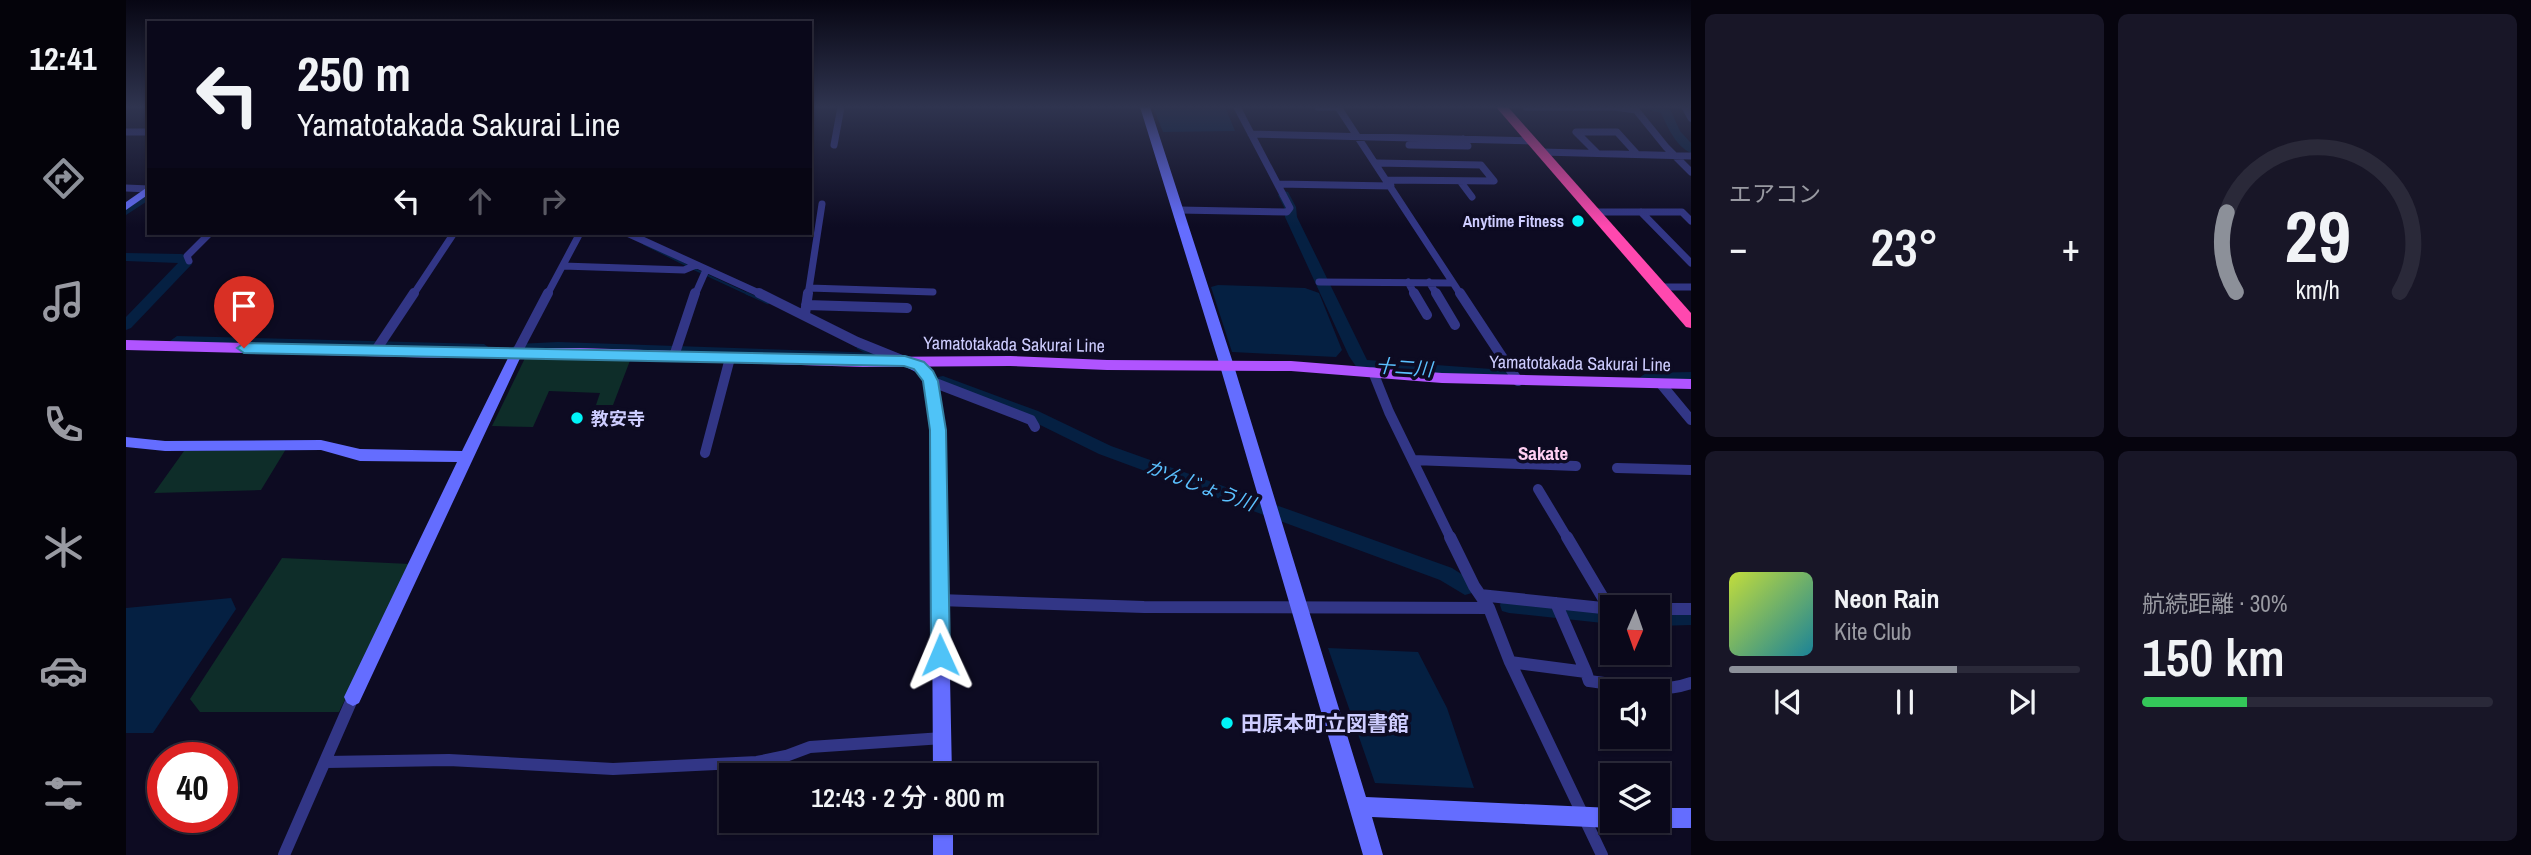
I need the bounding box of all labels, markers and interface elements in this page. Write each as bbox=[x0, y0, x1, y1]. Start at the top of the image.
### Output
text: 12:41 bbox=[29, 37, 97, 80]
text: 250 m bbox=[297, 40, 411, 106]
icon: left bbox=[182, 49, 273, 140]
text: Yamatotakada Sakurai Line bbox=[297, 103, 620, 146]
icon: directions bbox=[39, 154, 88, 203]
text: エアコン bbox=[1729, 178, 1821, 209]
icon: left bbox=[388, 182, 426, 220]
icon: ahead bbox=[461, 182, 499, 220]
icon: right bbox=[534, 182, 572, 220]
text: 29 bbox=[2284, 187, 2351, 285]
place label: Anytime Fitness bbox=[1463, 210, 1564, 232]
text: 23° bbox=[1870, 212, 1939, 282]
marker: Anytime Fitness bbox=[1570, 213, 1586, 229]
text: − bbox=[1729, 222, 1747, 273]
text: + bbox=[2062, 222, 2080, 273]
text: km/h bbox=[2295, 272, 2340, 306]
pin bbox=[214, 276, 274, 348]
icon: music bbox=[39, 277, 88, 326]
icon: arrive bbox=[225, 287, 263, 325]
street label: Yamatotakada Sakurai Line bbox=[923, 330, 1105, 358]
street label: Yamatotakada Sakurai Line bbox=[1489, 349, 1671, 377]
water label: 十二川 bbox=[1375, 352, 1435, 382]
icon: phone bbox=[39, 400, 88, 449]
place label: 教安寺 bbox=[591, 406, 645, 431]
marker: 教安寺 bbox=[569, 410, 585, 426]
district label: Sakate bbox=[1518, 440, 1568, 466]
water label: かんじょう川 bbox=[1143, 453, 1261, 517]
icon: climate bbox=[39, 523, 88, 572]
text: Neon Rain bbox=[1834, 581, 1939, 616]
text: 航続距離 · 30% bbox=[2142, 588, 2287, 619]
north arrow bbox=[1600, 595, 1670, 665]
map controls bbox=[1600, 595, 1670, 833]
text: Kite Club bbox=[1834, 616, 1912, 647]
position arrow bbox=[903, 618, 977, 692]
text: 150 km bbox=[2142, 622, 2285, 692]
icon: car bbox=[39, 646, 88, 695]
button: sound bbox=[1600, 679, 1670, 749]
icon: previous bbox=[1769, 683, 1807, 721]
icon: pause bbox=[1886, 683, 1924, 721]
icon: next bbox=[2003, 683, 2041, 721]
place label: 田原本町立図書館 bbox=[1241, 709, 1409, 738]
marker: 田原本町立図書館 bbox=[1219, 715, 1235, 731]
speed limit sign: 40 bbox=[147, 742, 238, 833]
button: layers bbox=[1600, 763, 1670, 833]
icon: filters bbox=[39, 769, 88, 818]
text: 12:43 · 2 分 · 800 m bbox=[811, 780, 1005, 815]

